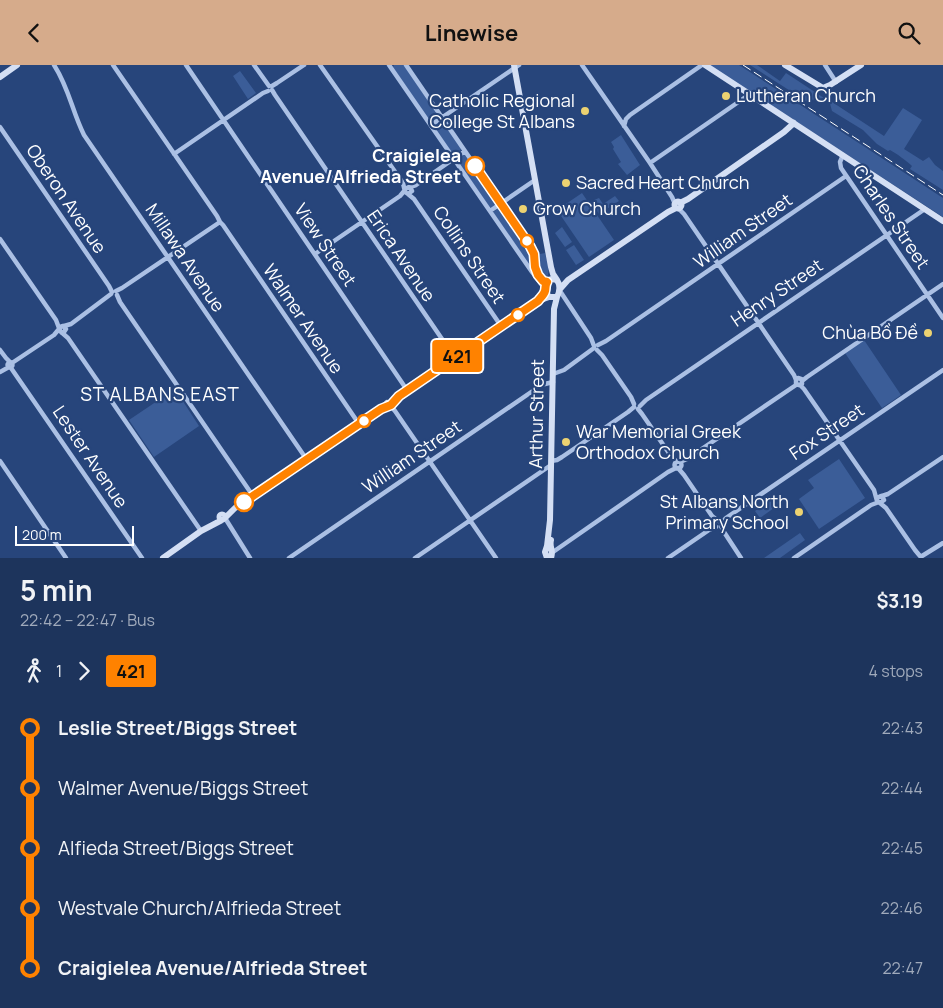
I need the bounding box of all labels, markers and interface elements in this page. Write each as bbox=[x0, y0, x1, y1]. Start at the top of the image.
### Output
text: Linewise bbox=[425, 18, 518, 48]
icon: back bbox=[20, 19, 48, 47]
icon: search bbox=[895, 19, 923, 47]
place label: Lutheran Church bbox=[736, 83, 876, 107]
place label: Catholic Regional College St Albans bbox=[429, 88, 575, 133]
marker: Lutheran Church bbox=[720, 90, 732, 102]
marker: Catholic Regional College St Albans bbox=[579, 105, 591, 117]
street label: Oberon Avenue bbox=[21, 139, 112, 258]
place label: Craigielea Avenue/Alfrieda Street bbox=[260, 143, 461, 188]
marker: Craigielea Avenue/Alfrieda Street bbox=[465, 156, 485, 176]
street label: Charles Street bbox=[848, 160, 936, 273]
place label: Sacred Heart Church bbox=[576, 170, 749, 194]
marker: Sacred Heart Church bbox=[560, 177, 572, 189]
street label: William Street bbox=[688, 187, 796, 273]
place label: Grow Church bbox=[533, 196, 641, 220]
street label: View Street bbox=[289, 198, 362, 291]
street label: Millawa Avenue bbox=[141, 199, 231, 316]
street label: Collins Street bbox=[428, 201, 511, 308]
marker: Grow Church bbox=[517, 203, 529, 215]
street label: Erica Avenue bbox=[362, 205, 441, 306]
unlabelled marker bbox=[520, 234, 534, 248]
street label: Henry Street bbox=[726, 253, 827, 332]
street label: Walmer Avenue bbox=[258, 259, 349, 378]
unlabelled marker bbox=[511, 308, 525, 322]
place label: Chùa Bồ Đề bbox=[822, 320, 918, 344]
marker: Chùa Bồ Đề bbox=[922, 327, 934, 339]
line badge: 421 bbox=[428, 340, 486, 372]
text: 421 bbox=[442, 344, 472, 368]
street label: Arthur Street bbox=[523, 359, 549, 469]
district label: ST ALBANS EAST bbox=[80, 381, 240, 407]
street label: Fox Street bbox=[784, 397, 868, 465]
street label: Lester Avenue bbox=[48, 401, 134, 512]
street label: William Street bbox=[357, 414, 466, 498]
unlabelled marker bbox=[357, 414, 371, 428]
place label: War Memorial Greek Orthodox Church bbox=[576, 419, 742, 464]
marker: War Memorial Greek Orthodox Church bbox=[560, 436, 572, 448]
place label: St Albans North Primary School bbox=[660, 489, 789, 534]
unlabelled marker bbox=[234, 492, 254, 512]
marker: St Albans North Primary School bbox=[793, 506, 805, 518]
scale bar bbox=[15, 523, 134, 546]
text: 200 m bbox=[22, 525, 62, 544]
text: 5 min bbox=[20, 571, 93, 609]
text: $3.19 bbox=[876, 588, 923, 614]
text: 22:42 – 22:47 · Bus bbox=[20, 609, 155, 631]
icon: walk bbox=[20, 657, 48, 685]
icon: forward bbox=[70, 657, 98, 685]
text: 421 bbox=[116, 659, 146, 683]
text: 1 bbox=[56, 660, 62, 682]
text: 4 stops bbox=[869, 660, 923, 682]
text: Leslie Street/Biggs Street bbox=[58, 715, 297, 741]
text: 22:43 bbox=[882, 717, 923, 739]
text: Walmer Avenue/Biggs Street bbox=[58, 775, 308, 801]
text: 22:44 bbox=[881, 777, 923, 799]
text: Alfieda Street/Biggs Street bbox=[58, 835, 294, 861]
text: 22:45 bbox=[881, 837, 923, 859]
text: Westvale Church/Alfrieda Street bbox=[58, 895, 341, 921]
text: 22:46 bbox=[881, 897, 923, 919]
text: Craigielea Avenue/Alfrieda Street bbox=[58, 955, 367, 981]
text: 22:47 bbox=[883, 957, 923, 979]

